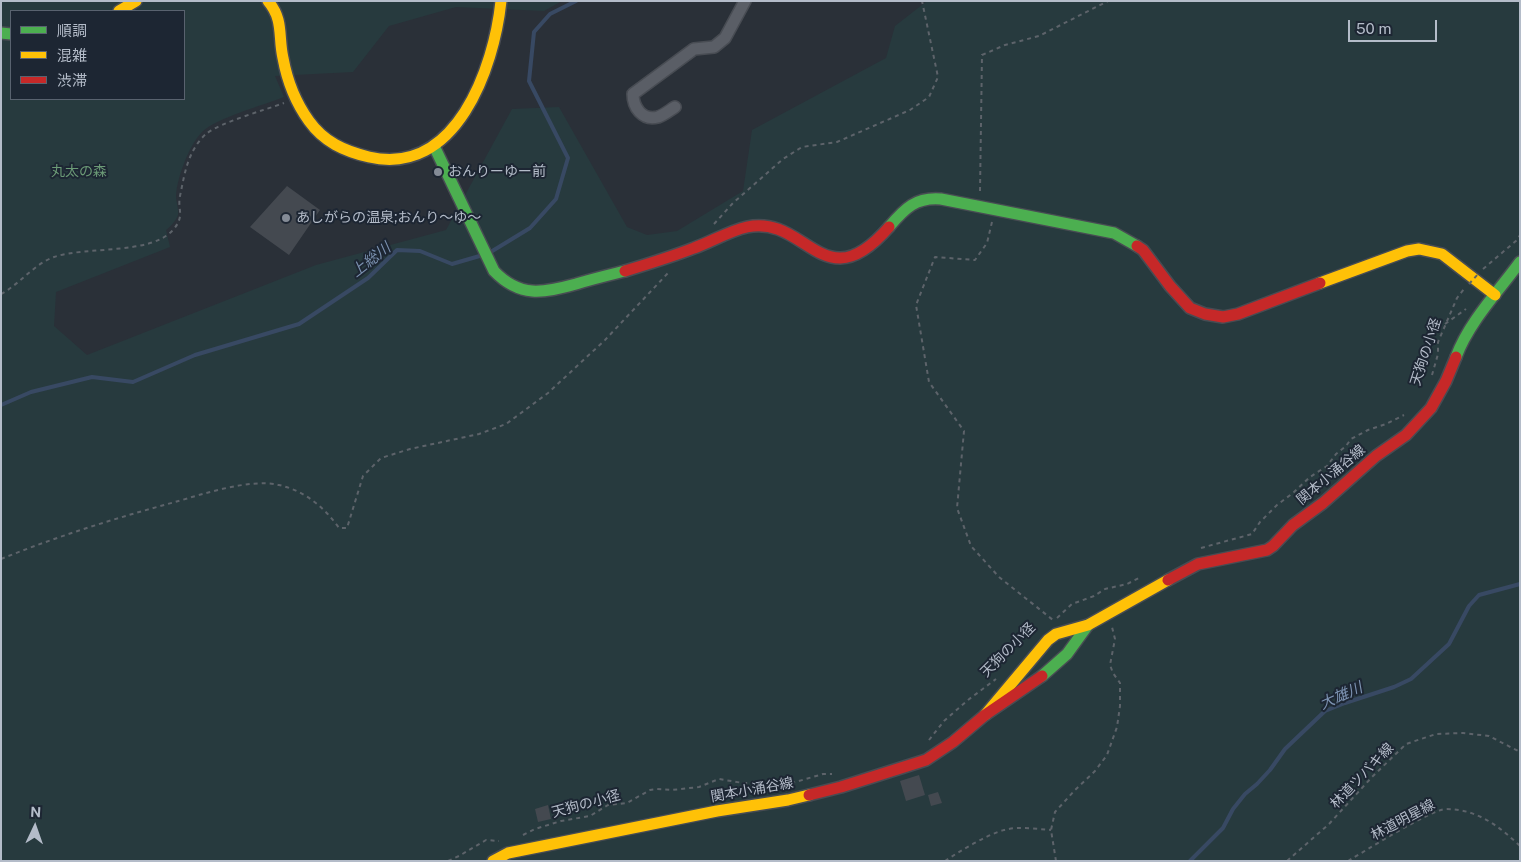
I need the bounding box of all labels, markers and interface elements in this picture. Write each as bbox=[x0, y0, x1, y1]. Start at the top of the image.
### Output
legend bbox=[10, 10, 185, 100]
scale bar bbox=[1351, 10, 1440, 42]
text: 50 m bbox=[1356, 20, 1391, 37]
text: 順調 bbox=[57, 22, 87, 39]
text: 混雑 bbox=[57, 47, 87, 64]
text: 渋滞 bbox=[57, 72, 87, 89]
park label: 丸太の森 bbox=[51, 164, 107, 180]
place label: おんりーゆー前 bbox=[448, 164, 546, 180]
marker: おんりーゆー前 bbox=[432, 166, 444, 178]
place label: あしがらの温泉;おんり〜ゆ〜 bbox=[296, 210, 481, 226]
marker: あしがらの温泉;おんり〜ゆ〜 bbox=[280, 212, 292, 224]
water label: 上総川 bbox=[348, 239, 394, 281]
street label: 天狗の小径 bbox=[1407, 316, 1445, 388]
street label: 関本小涌谷線 bbox=[1293, 442, 1369, 508]
street label: 天狗の小径 bbox=[977, 619, 1039, 681]
water label: 大雄川 bbox=[1317, 679, 1365, 713]
street label: 林道ツバキ線 bbox=[1327, 740, 1397, 812]
street label: 関本小涌谷線 bbox=[709, 774, 795, 806]
street label: 天狗の小径 bbox=[550, 787, 622, 821]
street label: 林道明星線 bbox=[1368, 796, 1438, 844]
north arrow bbox=[10, 802, 60, 852]
text: N bbox=[30, 804, 42, 820]

